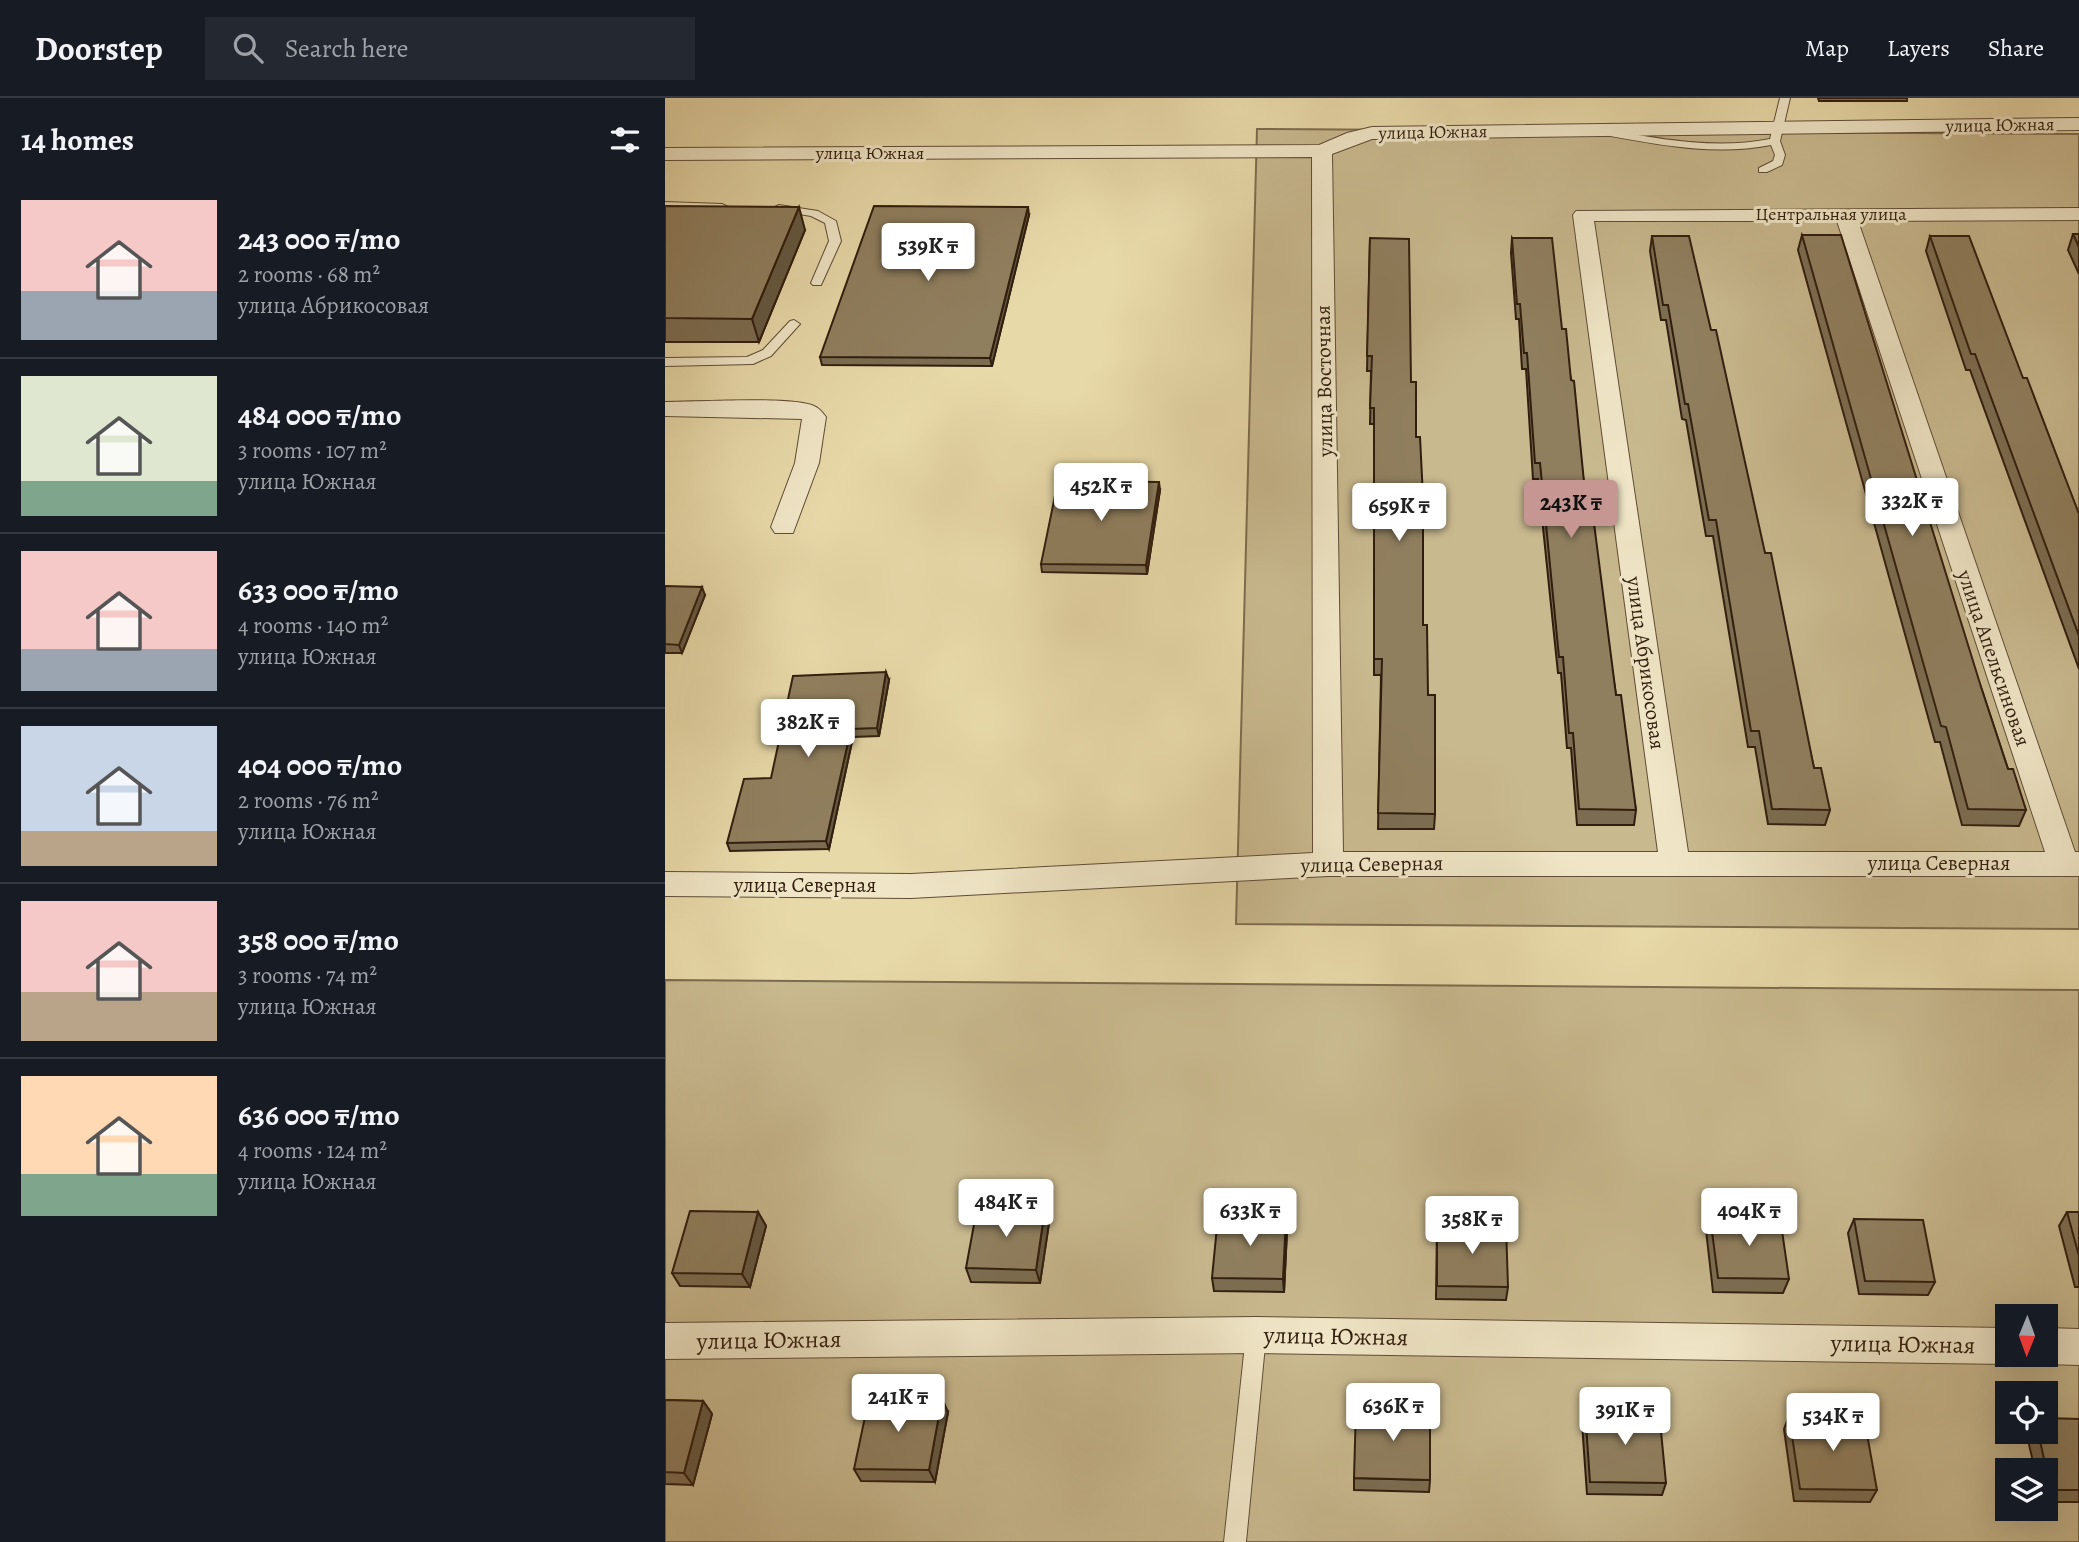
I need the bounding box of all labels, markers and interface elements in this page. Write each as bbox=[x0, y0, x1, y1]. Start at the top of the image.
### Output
search box bbox=[205, 17, 695, 80]
text: Doorstep bbox=[35, 26, 163, 71]
icon: search bbox=[229, 29, 267, 67]
text: Search here bbox=[285, 31, 408, 66]
text: Map bbox=[1805, 32, 1849, 64]
text: Layers bbox=[1887, 32, 1950, 64]
text: Share bbox=[1988, 32, 2044, 64]
street label: улица Южная bbox=[1945, 112, 2054, 138]
street label: улица Южная bbox=[1378, 119, 1487, 145]
text: 14 homes bbox=[21, 120, 134, 160]
icon: filters bbox=[606, 121, 644, 159]
street label: улица Южная bbox=[815, 141, 924, 165]
street label: Центральная улица bbox=[1755, 202, 1907, 226]
text: 243 000 ₸/mo bbox=[238, 219, 400, 259]
pin: 539K ₸ bbox=[871, 223, 985, 283]
icon: home bbox=[77, 228, 161, 312]
text: 539K ₸ bbox=[898, 230, 958, 261]
text: 2 rooms · 68 m² bbox=[238, 259, 380, 290]
text: улица Абрикосовая bbox=[238, 290, 429, 321]
street label: улица Восточная bbox=[1309, 305, 1339, 458]
text: 484 000 ₸/mo bbox=[238, 395, 401, 435]
icon: home bbox=[77, 404, 161, 488]
text: 3 rooms · 107 m² bbox=[238, 435, 387, 466]
pin: 452K ₸ bbox=[1044, 464, 1158, 523]
text: улица Южная bbox=[238, 466, 377, 497]
text: 452K ₸ bbox=[1070, 470, 1132, 501]
pin: 332K ₸ bbox=[1855, 478, 1969, 538]
pin: 243K ₸ bbox=[1514, 480, 1628, 540]
pin: 659K ₸ bbox=[1342, 484, 1456, 543]
text: 332K ₸ bbox=[1881, 485, 1943, 516]
text: 243K ₸ bbox=[1540, 487, 1602, 518]
text: 659K ₸ bbox=[1368, 490, 1430, 521]
street label: улица Апельсиновая bbox=[1950, 565, 2037, 750]
text: 633 000 ₸/mo bbox=[238, 570, 399, 610]
street label: улица Абрикосовая bbox=[1620, 574, 1672, 751]
icon: home bbox=[77, 579, 161, 663]
text: 4 rooms · 140 m² bbox=[238, 610, 388, 641]
text: улица Южная bbox=[238, 641, 377, 672]
pin: 382K ₸ bbox=[751, 700, 865, 759]
text: 382K ₸ bbox=[777, 706, 839, 737]
text: 404 000 ₸/mo bbox=[238, 745, 402, 785]
icon: home bbox=[77, 754, 161, 838]
text: 2 rooms · 76 m² bbox=[238, 785, 379, 816]
text: улица Южная bbox=[238, 816, 377, 847]
street label: улица Северная bbox=[1299, 849, 1444, 879]
street label: улица Северная bbox=[1867, 849, 2010, 877]
street label: улица Северная bbox=[733, 871, 876, 899]
text: 358 000 ₸/mo bbox=[238, 920, 399, 960]
icon: home bbox=[77, 929, 161, 1013]
text: 3 rooms · 74 m² bbox=[238, 960, 377, 991]
text: улица Южная bbox=[238, 991, 377, 1022]
text: 636 000 ₸/mo bbox=[238, 1095, 400, 1135]
icon: home bbox=[77, 1104, 161, 1188]
text: 4 rooms · 124 m² bbox=[238, 1135, 387, 1166]
text: улица Южная bbox=[238, 1166, 377, 1197]
pin: 484K ₸ bbox=[949, 1180, 1063, 1239]
text: 484K ₸ bbox=[974, 1186, 1038, 1217]
pin: 633K ₸ bbox=[1193, 1188, 1307, 1248]
pin: 404K ₸ bbox=[1692, 1188, 1806, 1248]
text: 633K ₸ bbox=[1220, 1195, 1280, 1226]
text: 404K ₸ bbox=[1717, 1195, 1781, 1226]
pin: 358K ₸ bbox=[1415, 1196, 1529, 1256]
text: 358K ₸ bbox=[1441, 1203, 1503, 1234]
north arrow bbox=[1995, 1304, 2058, 1367]
map controls bbox=[1995, 1304, 2058, 1521]
street label: улица Южная bbox=[1262, 1319, 1409, 1353]
street label: улица Южная bbox=[695, 1323, 842, 1357]
street label: улица Южная bbox=[1829, 1327, 1976, 1361]
pin: 241K ₸ bbox=[841, 1374, 955, 1434]
text: 241K ₸ bbox=[868, 1381, 928, 1412]
button: locate bbox=[1995, 1381, 2058, 1444]
pin: 636K ₸ bbox=[1336, 1384, 1450, 1443]
pin: 391K ₸ bbox=[1568, 1388, 1682, 1447]
text: 636K ₸ bbox=[1362, 1390, 1424, 1421]
text: 391K ₸ bbox=[1595, 1394, 1655, 1425]
pin: 534K ₸ bbox=[1776, 1394, 1890, 1453]
text: 534K ₸ bbox=[1803, 1400, 1863, 1431]
button: layers bbox=[1995, 1458, 2058, 1521]

